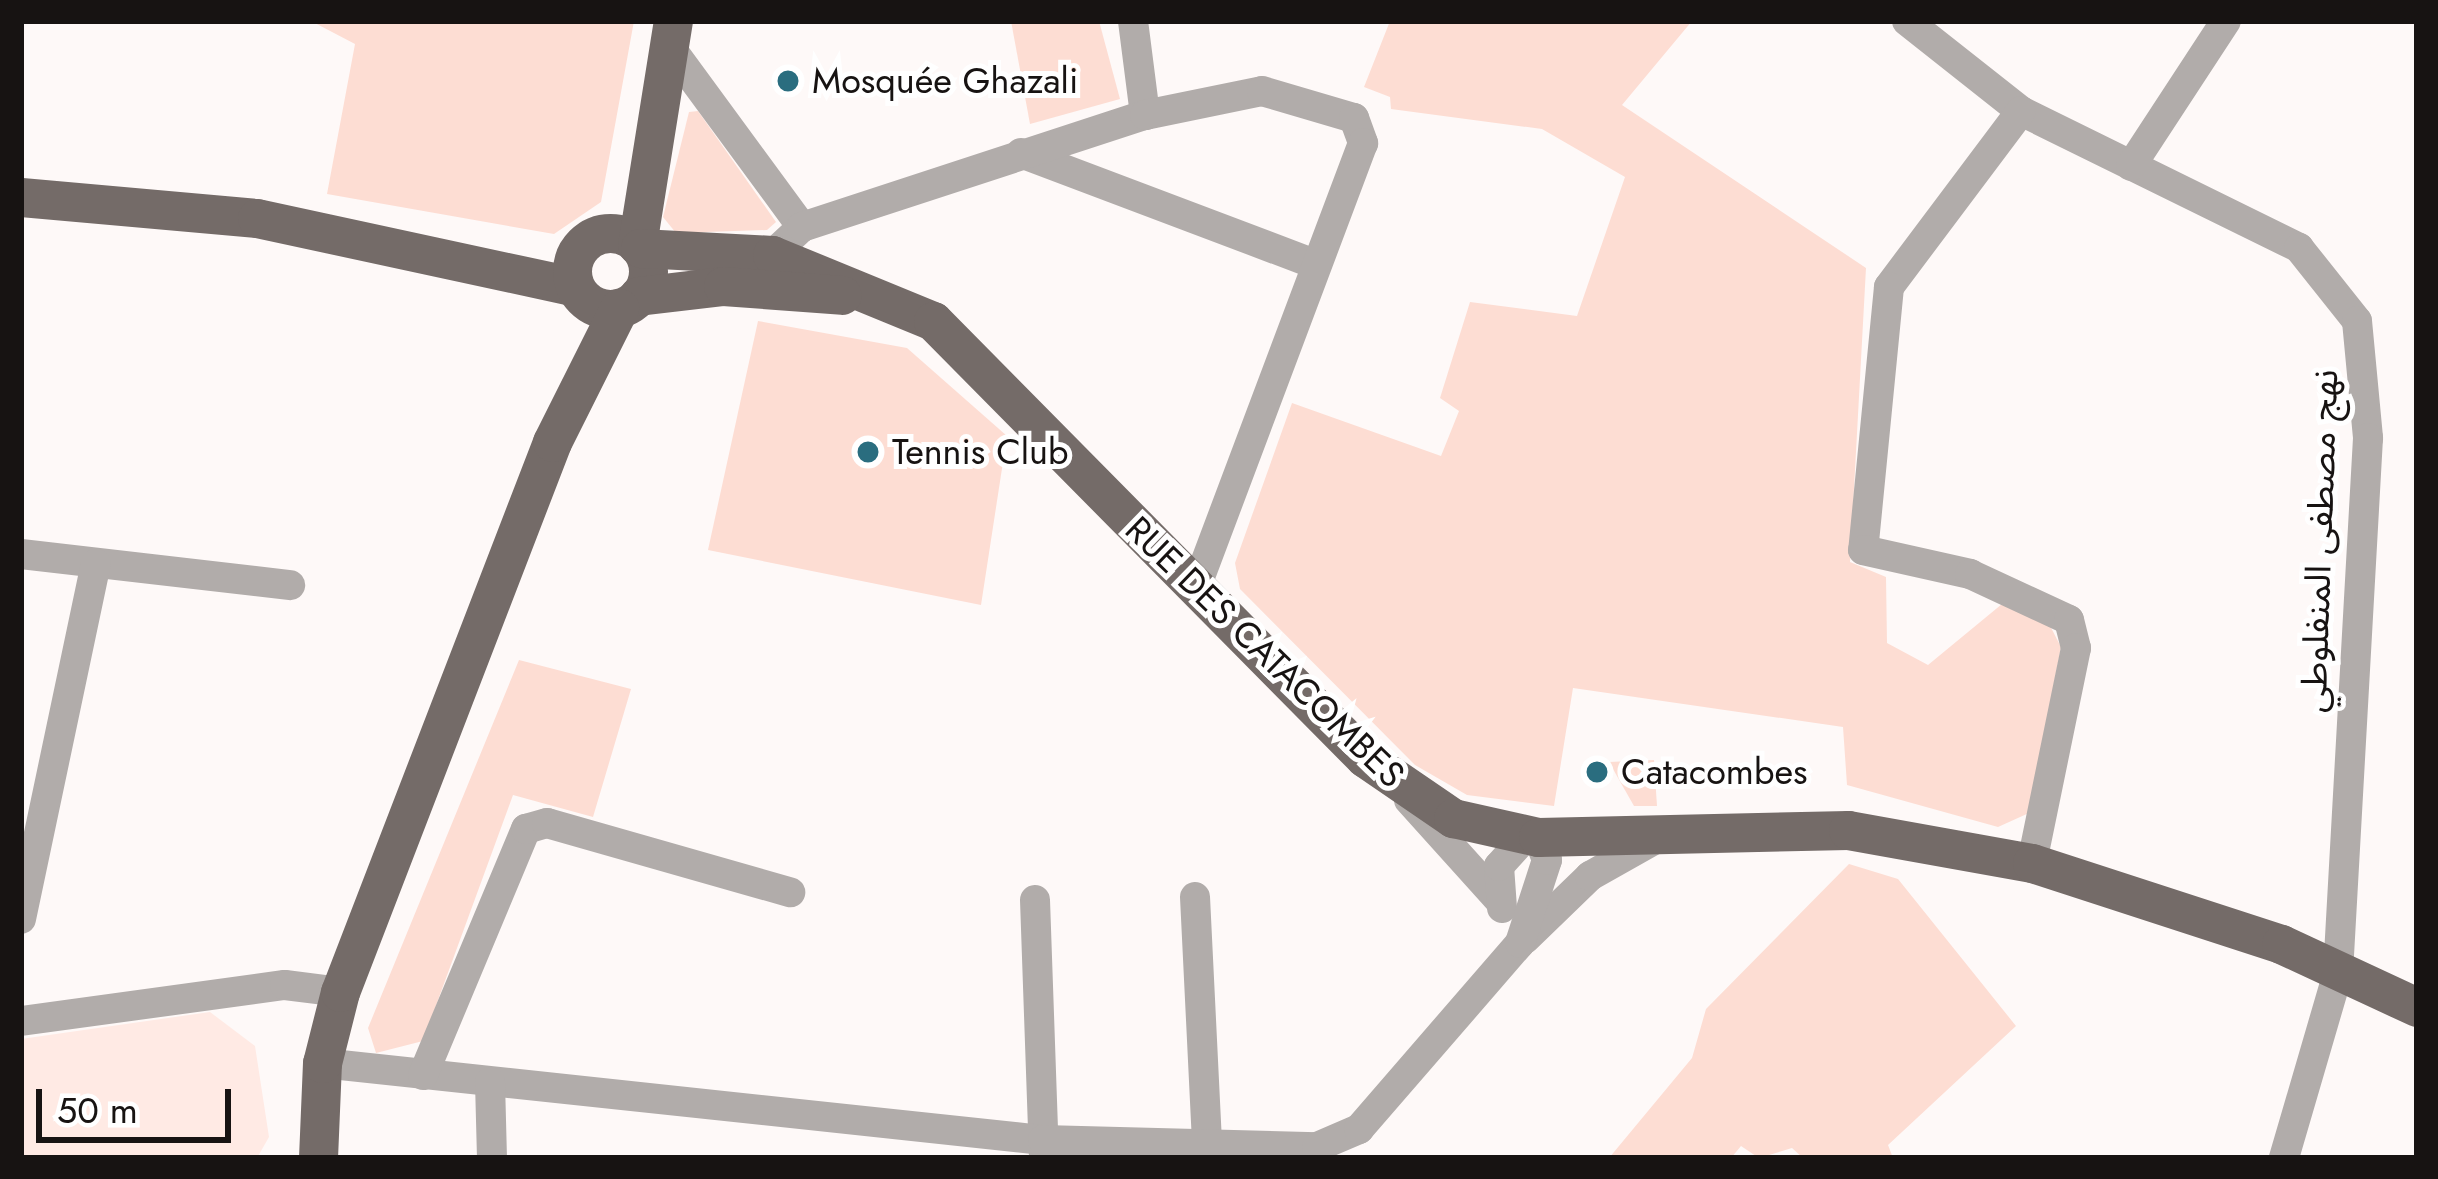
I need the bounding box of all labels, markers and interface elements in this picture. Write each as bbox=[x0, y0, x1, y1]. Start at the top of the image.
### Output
place label: Mosquée Ghazali bbox=[812, 59, 1078, 103]
marker: Mosquée Ghazali bbox=[775, 68, 801, 94]
street label: نهج مصطفى المنفلوطي bbox=[2291, 369, 2347, 713]
place label: Tennis Club bbox=[892, 430, 1069, 474]
marker: Tennis Club bbox=[855, 439, 881, 465]
street label: RUE DES CATACOMBES bbox=[1117, 508, 1413, 796]
place label: Catacombes bbox=[1621, 750, 1807, 794]
marker: Catacombes bbox=[1584, 759, 1610, 785]
scale bar bbox=[42, 1065, 237, 1139]
text: 50 m bbox=[57, 1084, 138, 1136]

